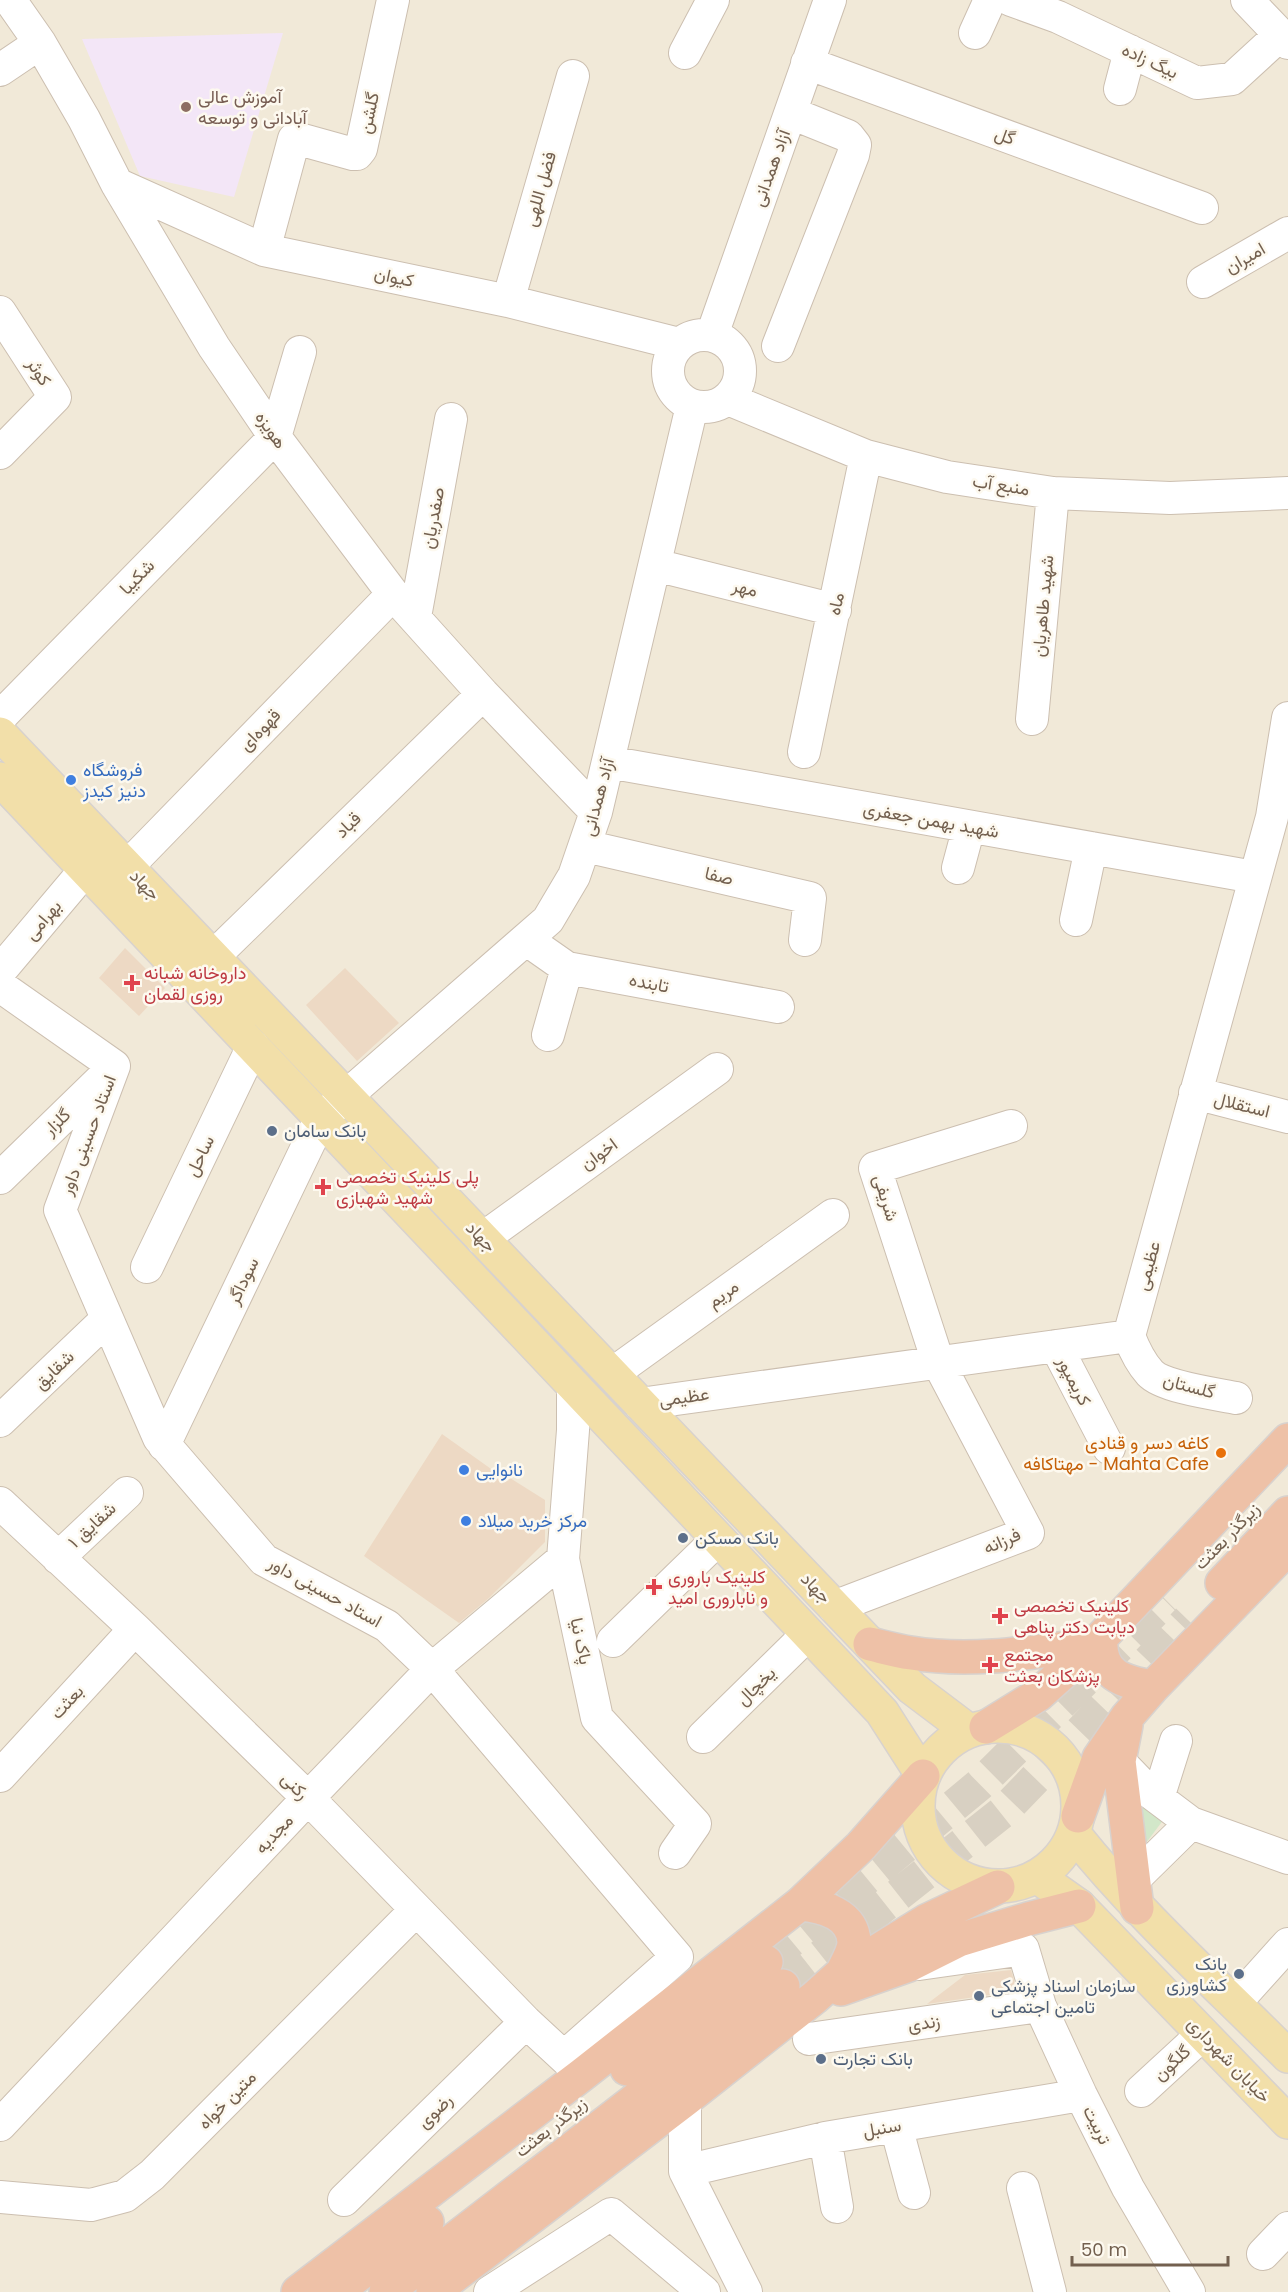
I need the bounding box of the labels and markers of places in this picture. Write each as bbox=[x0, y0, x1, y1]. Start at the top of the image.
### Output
place label: آموزش عالی آبادانی و توسعه bbox=[198, 84, 309, 130]
marker: آموزش عالی آبادانی و توسعه bbox=[179, 100, 193, 114]
place label: فروشگاه دنیز کیدز bbox=[82, 757, 146, 803]
marker: فروشگاه دنیز کیدز bbox=[64, 773, 78, 787]
place label: داروخانه شبانه روزی لقمان bbox=[144, 960, 246, 1006]
marker: داروخانه شبانه روزی لقمان bbox=[125, 976, 139, 990]
place label: بانک سامان bbox=[284, 1118, 366, 1143]
marker: بانک سامان bbox=[265, 1124, 279, 1138]
place label: پلی کلینیک تخصصی شهید شهبازی bbox=[336, 1164, 479, 1210]
marker: پلی کلینیک تخصصی شهید شهبازی bbox=[314, 1178, 332, 1196]
place label: کاغه دسر و قنادی مهتاکافه - Mahta Cafe bbox=[1023, 1430, 1209, 1476]
marker: کاغه دسر و قنادی مهتاکافه - Mahta Cafe bbox=[1214, 1446, 1228, 1460]
place label: نانوایی bbox=[476, 1457, 523, 1482]
marker: نانوایی bbox=[457, 1463, 471, 1477]
place label: مرکز خرید میلاد bbox=[478, 1508, 587, 1533]
marker: مرکز خرید میلاد bbox=[459, 1514, 473, 1528]
place label: بانک مسکن bbox=[695, 1525, 779, 1550]
marker: بانک مسکن bbox=[676, 1531, 690, 1545]
place label: کلینیک باروری و ناباروری امید bbox=[668, 1564, 768, 1610]
marker: کلینیک باروری و ناباروری امید bbox=[645, 1578, 663, 1596]
place label: کلینیک تخصصی دیابت دکتر پناهی bbox=[1014, 1593, 1135, 1639]
marker: کلینیک تخصصی دیابت دکتر پناهی bbox=[991, 1607, 1009, 1625]
place label: مجتمع پزشکان بعثت bbox=[1004, 1642, 1100, 1688]
marker: مجتمع پزشکان بعثت bbox=[981, 1656, 999, 1674]
place label: بانک کشاورزی bbox=[1166, 1951, 1227, 1997]
marker: بانک کشاورزی bbox=[1232, 1967, 1246, 1981]
place label: سازمان اسناد پزشکی تامین اجتماعی bbox=[991, 1973, 1135, 2019]
marker: سازمان اسناد پزشکی تامین اجتماعی bbox=[972, 1989, 986, 2003]
place label: بانک تجارت bbox=[833, 2046, 913, 2071]
marker: بانک تجارت bbox=[814, 2052, 828, 2066]

